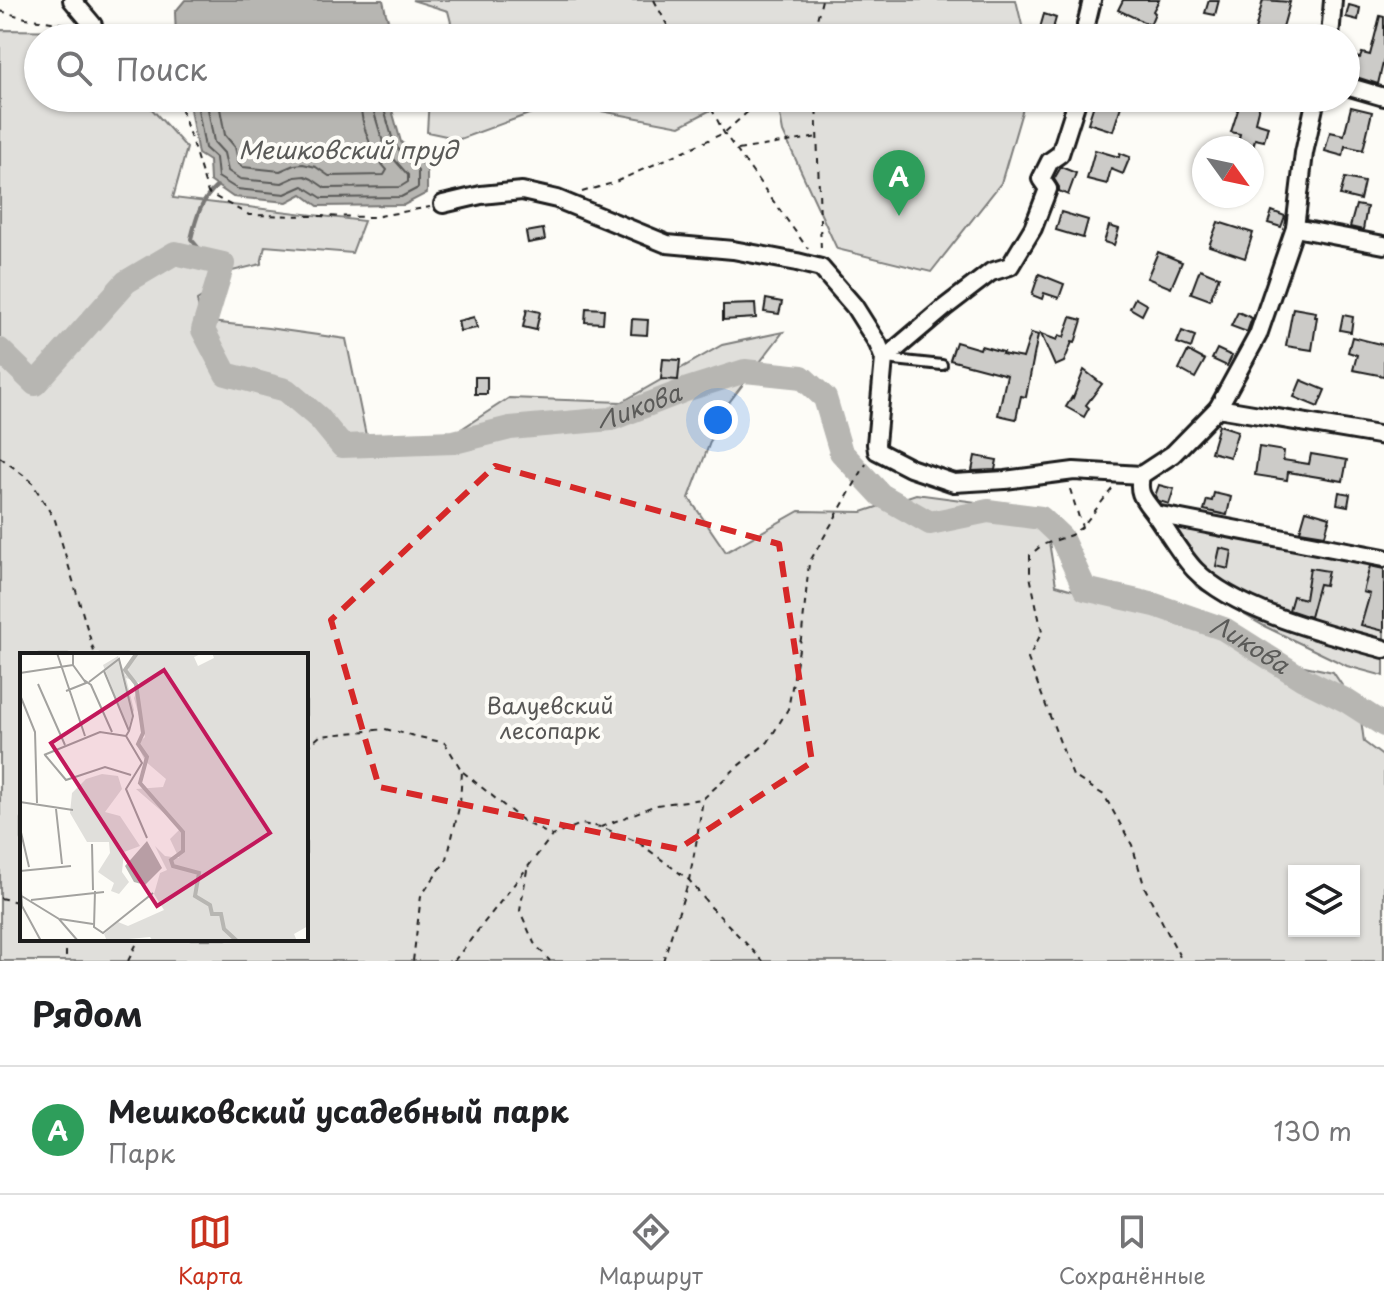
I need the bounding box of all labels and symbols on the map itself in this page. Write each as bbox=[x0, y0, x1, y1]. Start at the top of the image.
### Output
water label: Мешковский пруд bbox=[239, 131, 459, 167]
north arrow bbox=[1192, 136, 1264, 208]
pin: A bbox=[873, 150, 925, 216]
water label: Ликова bbox=[597, 373, 687, 436]
your location bbox=[698, 400, 738, 440]
water label: Ликова bbox=[1206, 606, 1298, 682]
inset map bbox=[20, 653, 308, 941]
park label: Валуевский лесопарк bbox=[487, 688, 613, 746]

